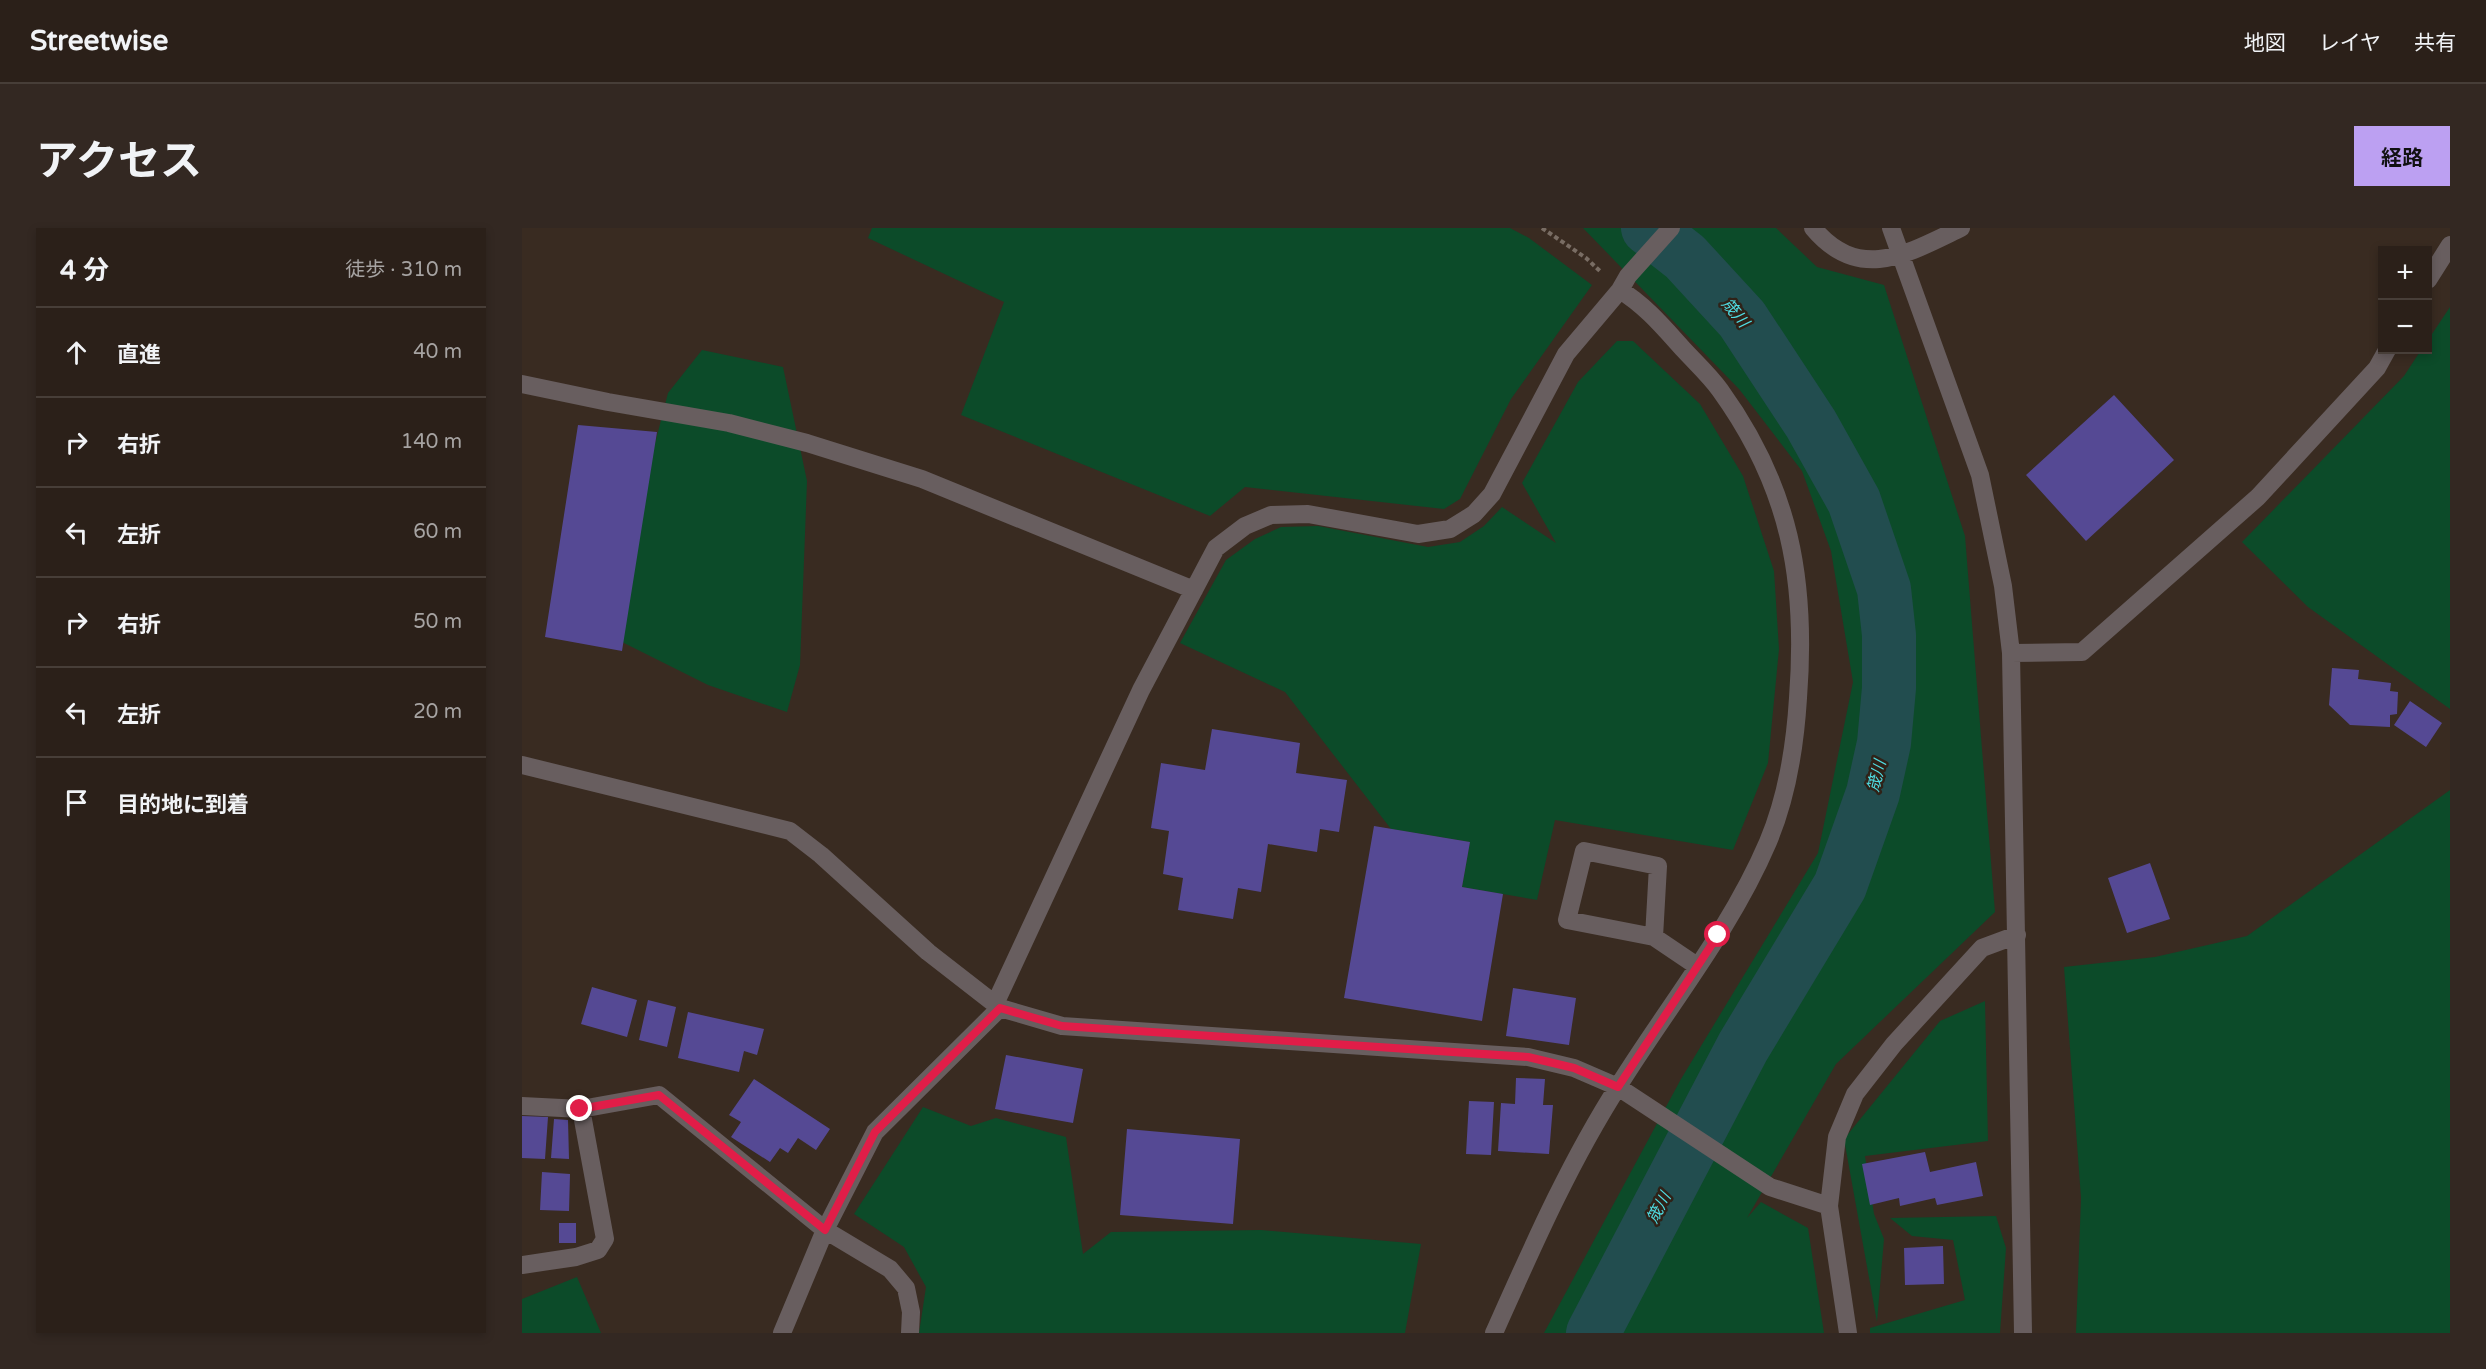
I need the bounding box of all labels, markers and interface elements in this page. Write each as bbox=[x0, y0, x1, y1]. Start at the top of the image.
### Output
text: Streetwise bbox=[30, 24, 168, 58]
text: 地図 bbox=[2244, 31, 2286, 56]
text: レイヤ bbox=[2319, 31, 2381, 56]
text: 共有 bbox=[2414, 31, 2456, 56]
button: 経路 bbox=[2354, 126, 2450, 186]
text: アクセス bbox=[36, 136, 202, 187]
map controls bbox=[2378, 246, 2432, 354]
button: + bbox=[2378, 246, 2432, 300]
text: 4 分 bbox=[60, 255, 109, 286]
text: 徒歩 · 310 m bbox=[345, 258, 462, 282]
water label: 筬川 bbox=[1717, 294, 1754, 333]
button: − bbox=[2378, 300, 2432, 354]
icon: ahead bbox=[60, 336, 93, 369]
text: 40 m bbox=[413, 340, 462, 364]
text: 直進 bbox=[117, 342, 161, 368]
icon: right bbox=[60, 426, 93, 459]
text: 140 m bbox=[401, 430, 462, 454]
text: 右折 bbox=[117, 432, 161, 458]
icon: left bbox=[60, 516, 93, 549]
text: 60 m bbox=[413, 520, 462, 544]
text: 左折 bbox=[117, 522, 161, 548]
icon: right bbox=[60, 606, 93, 639]
text: 50 m bbox=[413, 610, 462, 634]
text: 右折 bbox=[117, 612, 161, 638]
icon: left bbox=[60, 696, 93, 729]
text: 20 m bbox=[413, 700, 462, 724]
text: 左折 bbox=[117, 702, 161, 728]
water label: 筬川 bbox=[1863, 756, 1891, 794]
icon: arrive bbox=[60, 786, 93, 819]
text: 目的地に到着 bbox=[117, 792, 249, 818]
route start bbox=[1704, 921, 1730, 947]
route end bbox=[566, 1095, 592, 1121]
water label: 筬川 bbox=[1643, 1187, 1676, 1227]

